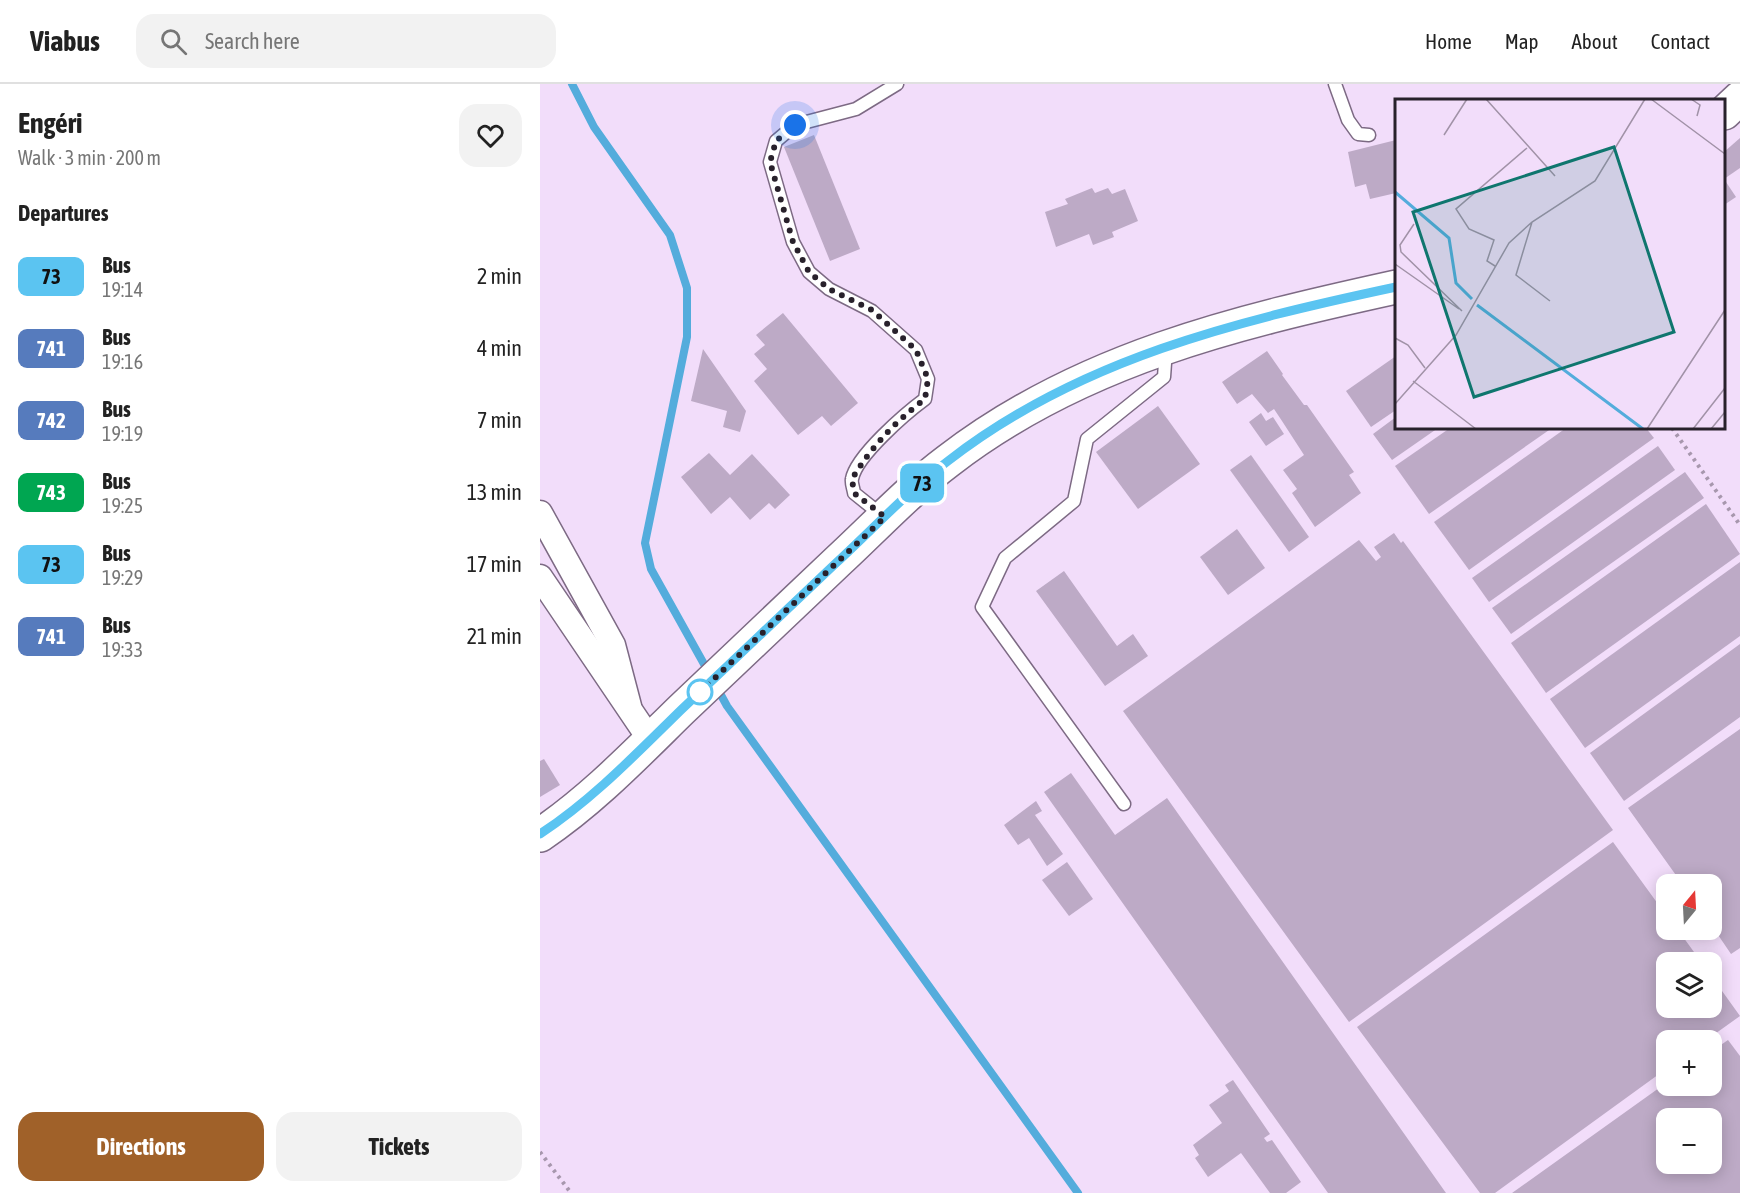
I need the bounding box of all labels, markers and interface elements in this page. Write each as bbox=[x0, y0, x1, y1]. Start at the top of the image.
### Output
search box bbox=[136, 14, 556, 68]
text: Viabus bbox=[30, 25, 100, 57]
icon: search bbox=[157, 25, 190, 58]
text: Search here bbox=[205, 28, 300, 54]
text: Home bbox=[1425, 29, 1472, 53]
text: Map bbox=[1505, 29, 1539, 53]
text: About bbox=[1572, 29, 1618, 53]
text: Contact bbox=[1651, 29, 1710, 53]
inset map bbox=[1395, 99, 1725, 429]
button: heart bbox=[459, 104, 522, 167]
text: Engéri bbox=[18, 107, 82, 139]
your location bbox=[780, 110, 810, 140]
text: Walk · 3 min · 200 m bbox=[18, 146, 161, 169]
text: Departures bbox=[18, 200, 108, 226]
text: Bus bbox=[102, 252, 131, 278]
text: 2 min bbox=[477, 263, 522, 289]
text: 73 bbox=[41, 264, 61, 288]
text: 19:14 bbox=[102, 278, 143, 301]
text: Bus bbox=[102, 324, 131, 350]
text: 4 min bbox=[477, 335, 522, 361]
text: 741 bbox=[36, 336, 66, 360]
text: 19:16 bbox=[102, 350, 143, 373]
text: Bus bbox=[102, 396, 131, 422]
text: 7 min bbox=[477, 407, 522, 433]
text: 742 bbox=[36, 408, 66, 432]
text: 19:19 bbox=[102, 422, 143, 445]
line badge: 73 bbox=[895, 464, 949, 502]
text: Bus bbox=[102, 468, 131, 494]
text: 73 bbox=[912, 471, 932, 495]
text: 13 min bbox=[467, 479, 522, 505]
text: 743 bbox=[36, 480, 66, 504]
text: 19:25 bbox=[102, 494, 143, 517]
text: Bus bbox=[102, 540, 131, 566]
text: 17 min bbox=[467, 551, 522, 577]
text: 73 bbox=[41, 552, 61, 576]
text: 19:29 bbox=[102, 566, 143, 589]
text: Bus bbox=[102, 612, 131, 638]
text: 21 min bbox=[467, 623, 522, 649]
text: 741 bbox=[36, 624, 66, 648]
text: 19:33 bbox=[102, 638, 143, 661]
unlabelled marker bbox=[687, 679, 713, 705]
north arrow bbox=[1656, 874, 1722, 940]
map controls bbox=[1656, 874, 1722, 1174]
button: layers bbox=[1656, 952, 1722, 1018]
button: + bbox=[1656, 1030, 1722, 1096]
button: − bbox=[1656, 1108, 1722, 1174]
button: Directions bbox=[18, 1112, 264, 1181]
button: Tickets bbox=[276, 1112, 522, 1181]

